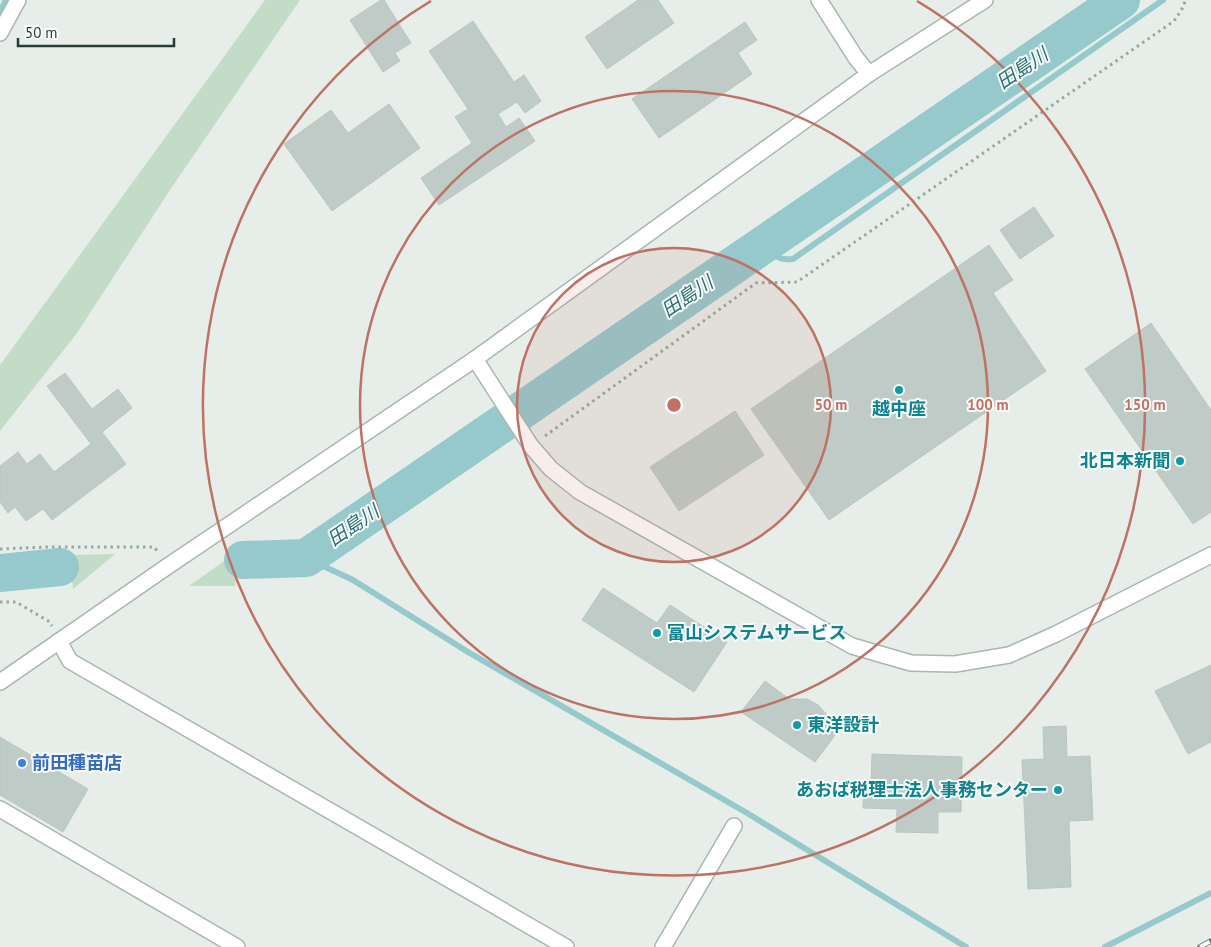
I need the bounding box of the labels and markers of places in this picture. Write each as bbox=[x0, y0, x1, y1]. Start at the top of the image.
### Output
marker: 越中座 bbox=[893, 384, 905, 396]
centre of rings bbox=[665, 396, 683, 414]
place label: 越中座 bbox=[872, 397, 926, 420]
place label: 北日本新聞 bbox=[1080, 449, 1170, 472]
marker: 北日本新聞 bbox=[1174, 455, 1186, 467]
place label: 富山システムサービス bbox=[667, 621, 846, 644]
marker: 富山システムサービス bbox=[651, 627, 663, 639]
place label: 東洋設計 bbox=[807, 713, 879, 736]
marker: 東洋設計 bbox=[791, 719, 803, 731]
place label: 前田種苗店 bbox=[32, 751, 122, 774]
marker: 前田種苗店 bbox=[16, 757, 28, 769]
place label: あおば税理士法人事務センター bbox=[796, 778, 1048, 801]
marker: あおば税理士法人事務センター bbox=[1052, 784, 1064, 796]

